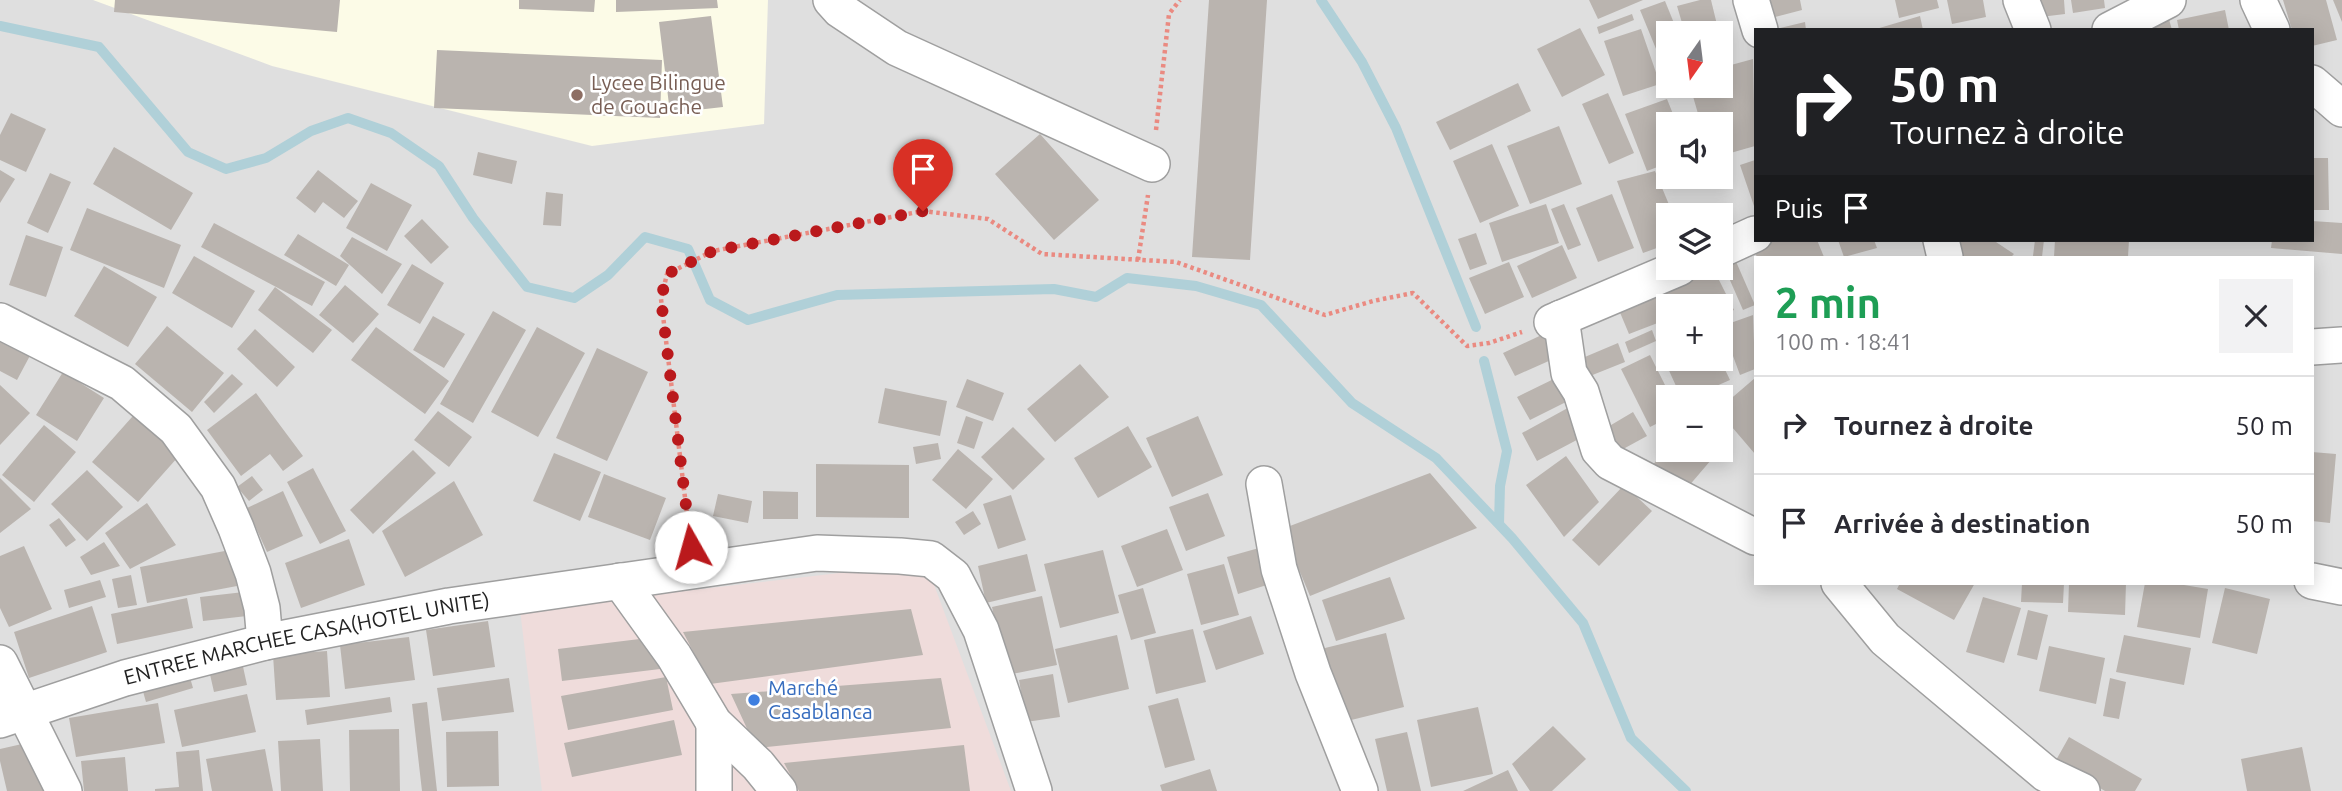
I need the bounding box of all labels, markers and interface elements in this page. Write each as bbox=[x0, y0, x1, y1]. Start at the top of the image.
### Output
north arrow bbox=[1656, 21, 1732, 98]
map controls bbox=[1656, 21, 1733, 462]
icon: right bbox=[1775, 56, 1866, 147]
text: 50 m bbox=[1890, 56, 1999, 111]
place label: Lycee Bilingue de Gouache bbox=[591, 70, 726, 118]
marker: Lycee Bilingue de Gouache bbox=[569, 87, 585, 103]
button: sound bbox=[1656, 112, 1733, 189]
text: Tournez à droite bbox=[1890, 114, 2125, 150]
pin bbox=[893, 139, 953, 211]
icon: arrive bbox=[904, 150, 942, 188]
icon: arrive bbox=[1837, 189, 1875, 227]
text: Puis bbox=[1775, 194, 1823, 223]
button: layers bbox=[1656, 203, 1733, 280]
text: 2 min bbox=[1775, 279, 1881, 326]
button: close bbox=[2219, 279, 2293, 353]
button: + bbox=[1656, 294, 1733, 371]
text: 100 m · 18:41 bbox=[1775, 329, 1913, 354]
button: − bbox=[1656, 385, 1733, 462]
icon: right bbox=[1775, 406, 1813, 444]
text: Tournez à droite bbox=[1834, 411, 2033, 440]
text: 50 m bbox=[2235, 411, 2293, 440]
icon: arrive bbox=[1775, 504, 1813, 542]
text: Arrivée à destination bbox=[1834, 509, 2090, 538]
text: 50 m bbox=[2235, 509, 2293, 538]
position arrow bbox=[654, 510, 728, 584]
street label: ENTREE MARCHEE CASA(HOTEL UNITE) bbox=[121, 587, 491, 689]
place label: Marché Casablanca bbox=[768, 675, 873, 723]
marker: Marché Casablanca bbox=[746, 692, 762, 708]

